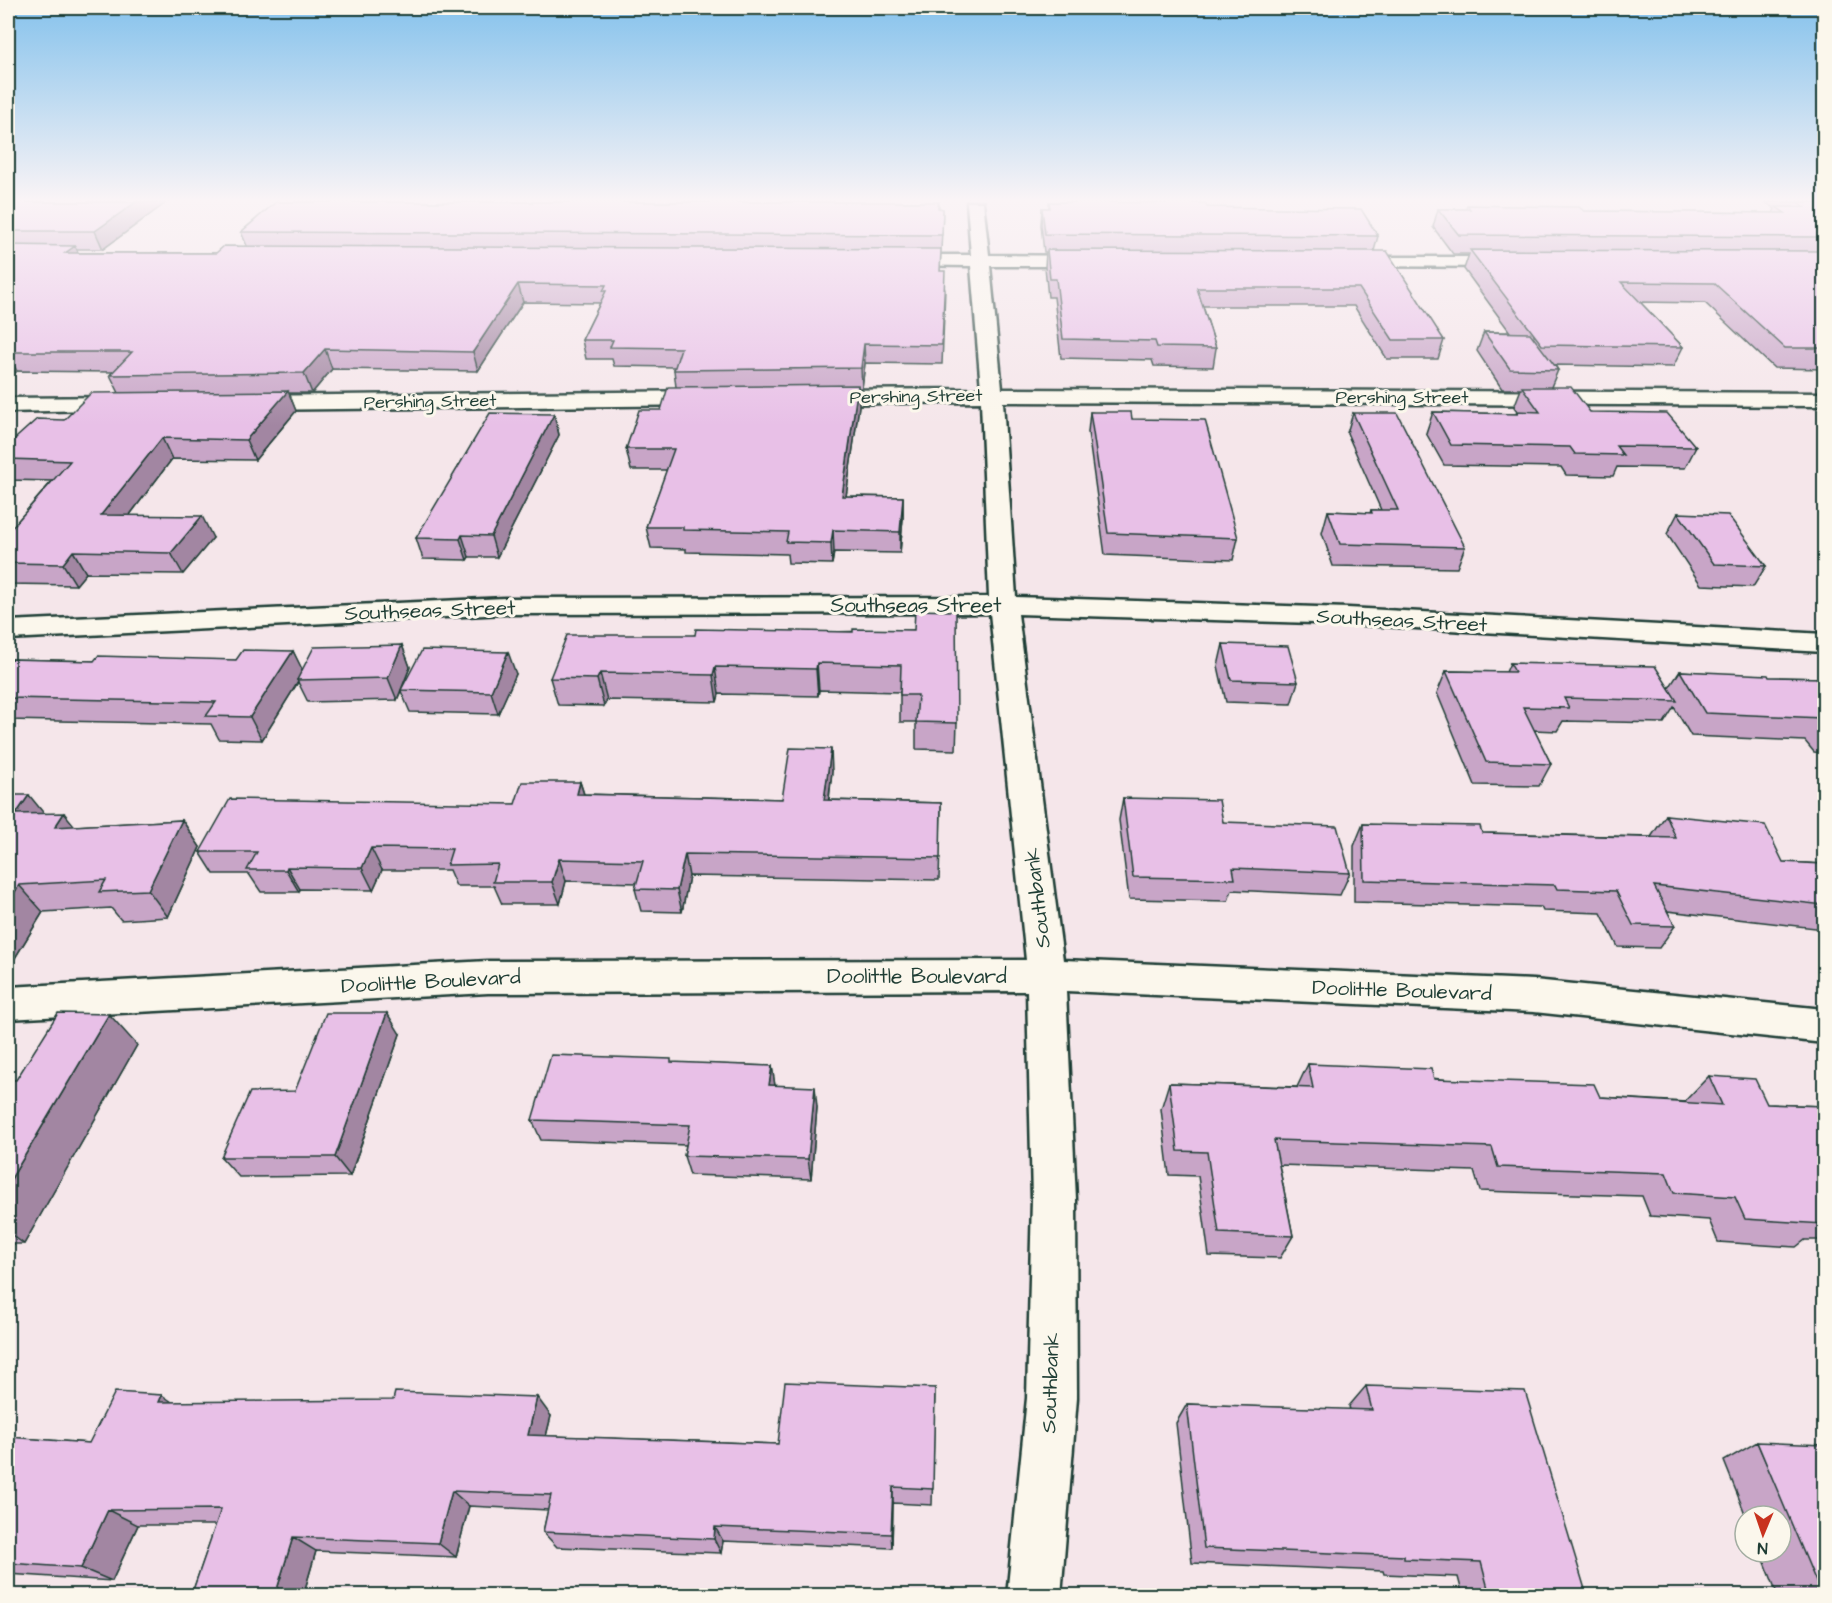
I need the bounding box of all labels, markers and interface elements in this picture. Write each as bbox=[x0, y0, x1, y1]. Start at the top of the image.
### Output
street label: Pershing Street bbox=[849, 383, 983, 411]
street label: Pershing Street bbox=[1336, 385, 1469, 411]
street label: Pershing Street bbox=[363, 388, 497, 416]
street label: Southseas Street bbox=[830, 591, 1002, 620]
street label: Southseas Street bbox=[344, 593, 517, 628]
street label: Southseas Street bbox=[1316, 602, 1489, 639]
street label: Southbank bbox=[1017, 846, 1058, 950]
street label: Doolittle Boulevard bbox=[340, 962, 522, 1001]
street label: Doolittle Boulevard bbox=[827, 962, 1007, 991]
street label: Doolittle Boulevard bbox=[1312, 973, 1493, 1008]
street label: Southbank bbox=[1034, 1332, 1067, 1434]
north arrow bbox=[1733, 1504, 1793, 1564]
text: N bbox=[1757, 1537, 1768, 1559]

